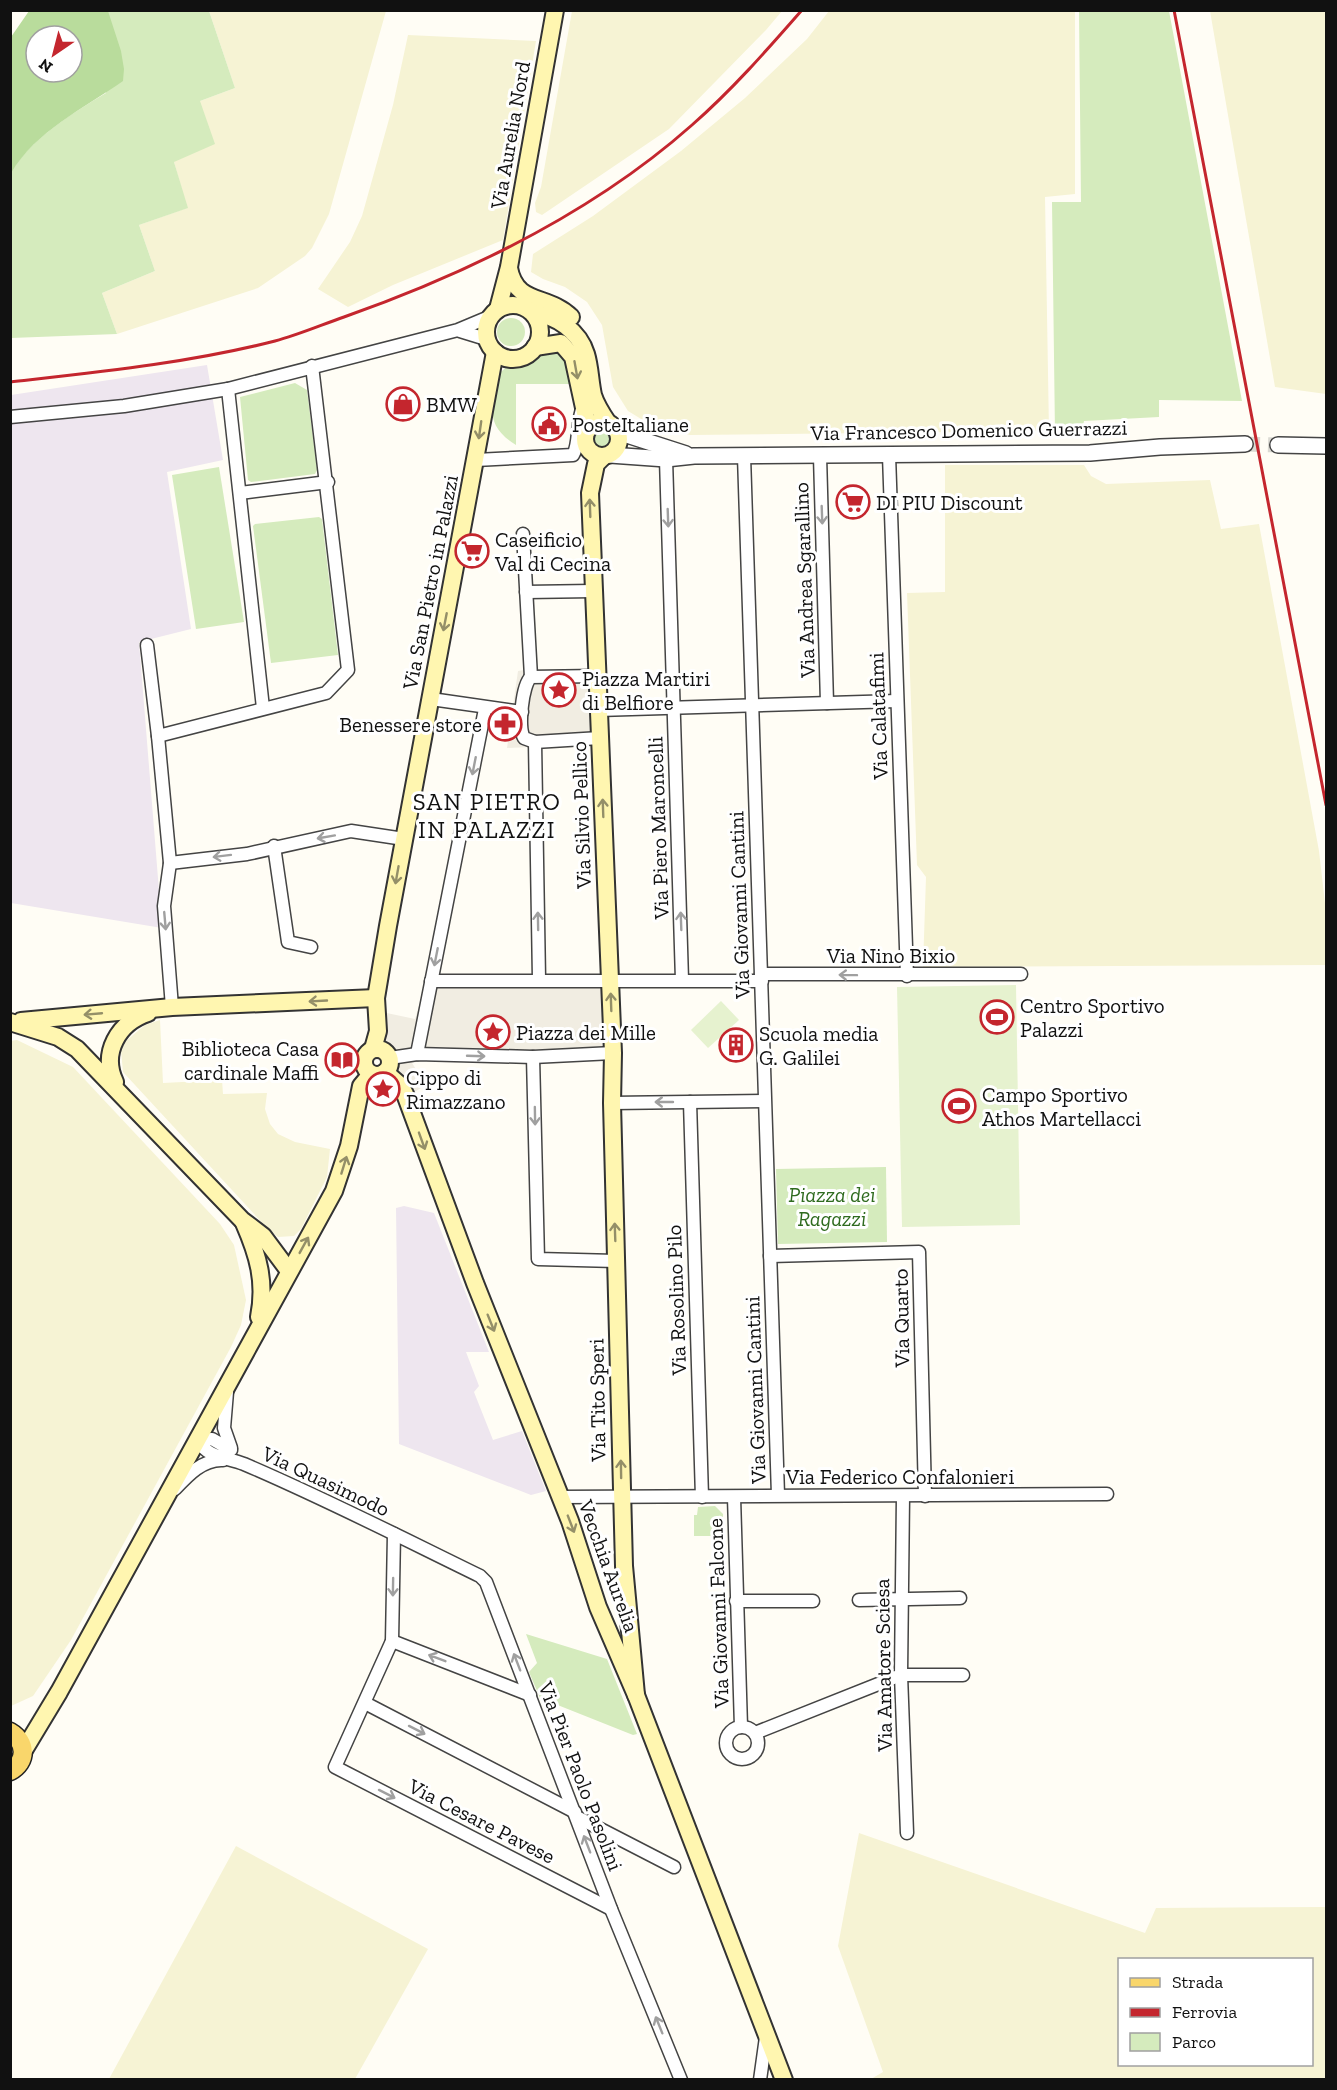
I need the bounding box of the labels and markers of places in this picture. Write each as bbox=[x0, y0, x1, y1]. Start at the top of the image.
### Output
shop icon: BMW bbox=[385, 386, 421, 422]
place label: BMW bbox=[426, 392, 477, 417]
public building icon: PosteItaliane bbox=[531, 406, 567, 442]
place label: PosteItaliane bbox=[572, 412, 689, 437]
supermarket icon: DI PIU Discount bbox=[835, 484, 871, 520]
place label: DI PIU Discount bbox=[876, 490, 1023, 515]
place label: Caseificio Val di Cecina bbox=[494, 527, 611, 576]
supermarket icon: Caseificio Val di Cecina bbox=[454, 533, 490, 569]
place label: Piazza Martiri di Belfiore bbox=[582, 666, 710, 715]
place icon: Piazza Martiri di Belfiore bbox=[541, 672, 577, 708]
pharmacy icon: Benessere store bbox=[487, 706, 523, 742]
place label: Benessere store bbox=[339, 712, 482, 737]
place label: Centro Sportivo Palazzi bbox=[1020, 993, 1164, 1042]
sports icon: Centro Sportivo Palazzi bbox=[979, 999, 1015, 1035]
place icon: Piazza dei Mille bbox=[475, 1014, 511, 1050]
place label: Piazza dei Mille bbox=[516, 1020, 656, 1045]
place label: Scuola media G. Galilei bbox=[759, 1021, 879, 1070]
building icon: Scuola media G. Galilei bbox=[718, 1027, 754, 1063]
place label: Biblioteca Casa cardinale Maffi bbox=[182, 1036, 319, 1085]
library icon: Biblioteca Casa cardinale Maffi bbox=[324, 1042, 360, 1078]
place label: Cippo di Rimazzano bbox=[406, 1065, 506, 1114]
place icon: Cippo di Rimazzano bbox=[365, 1071, 401, 1107]
place label: Campo Sportivo Athos Martellacci bbox=[982, 1082, 1141, 1131]
sports icon: Campo Sportivo Athos Martellacci bbox=[941, 1088, 977, 1124]

